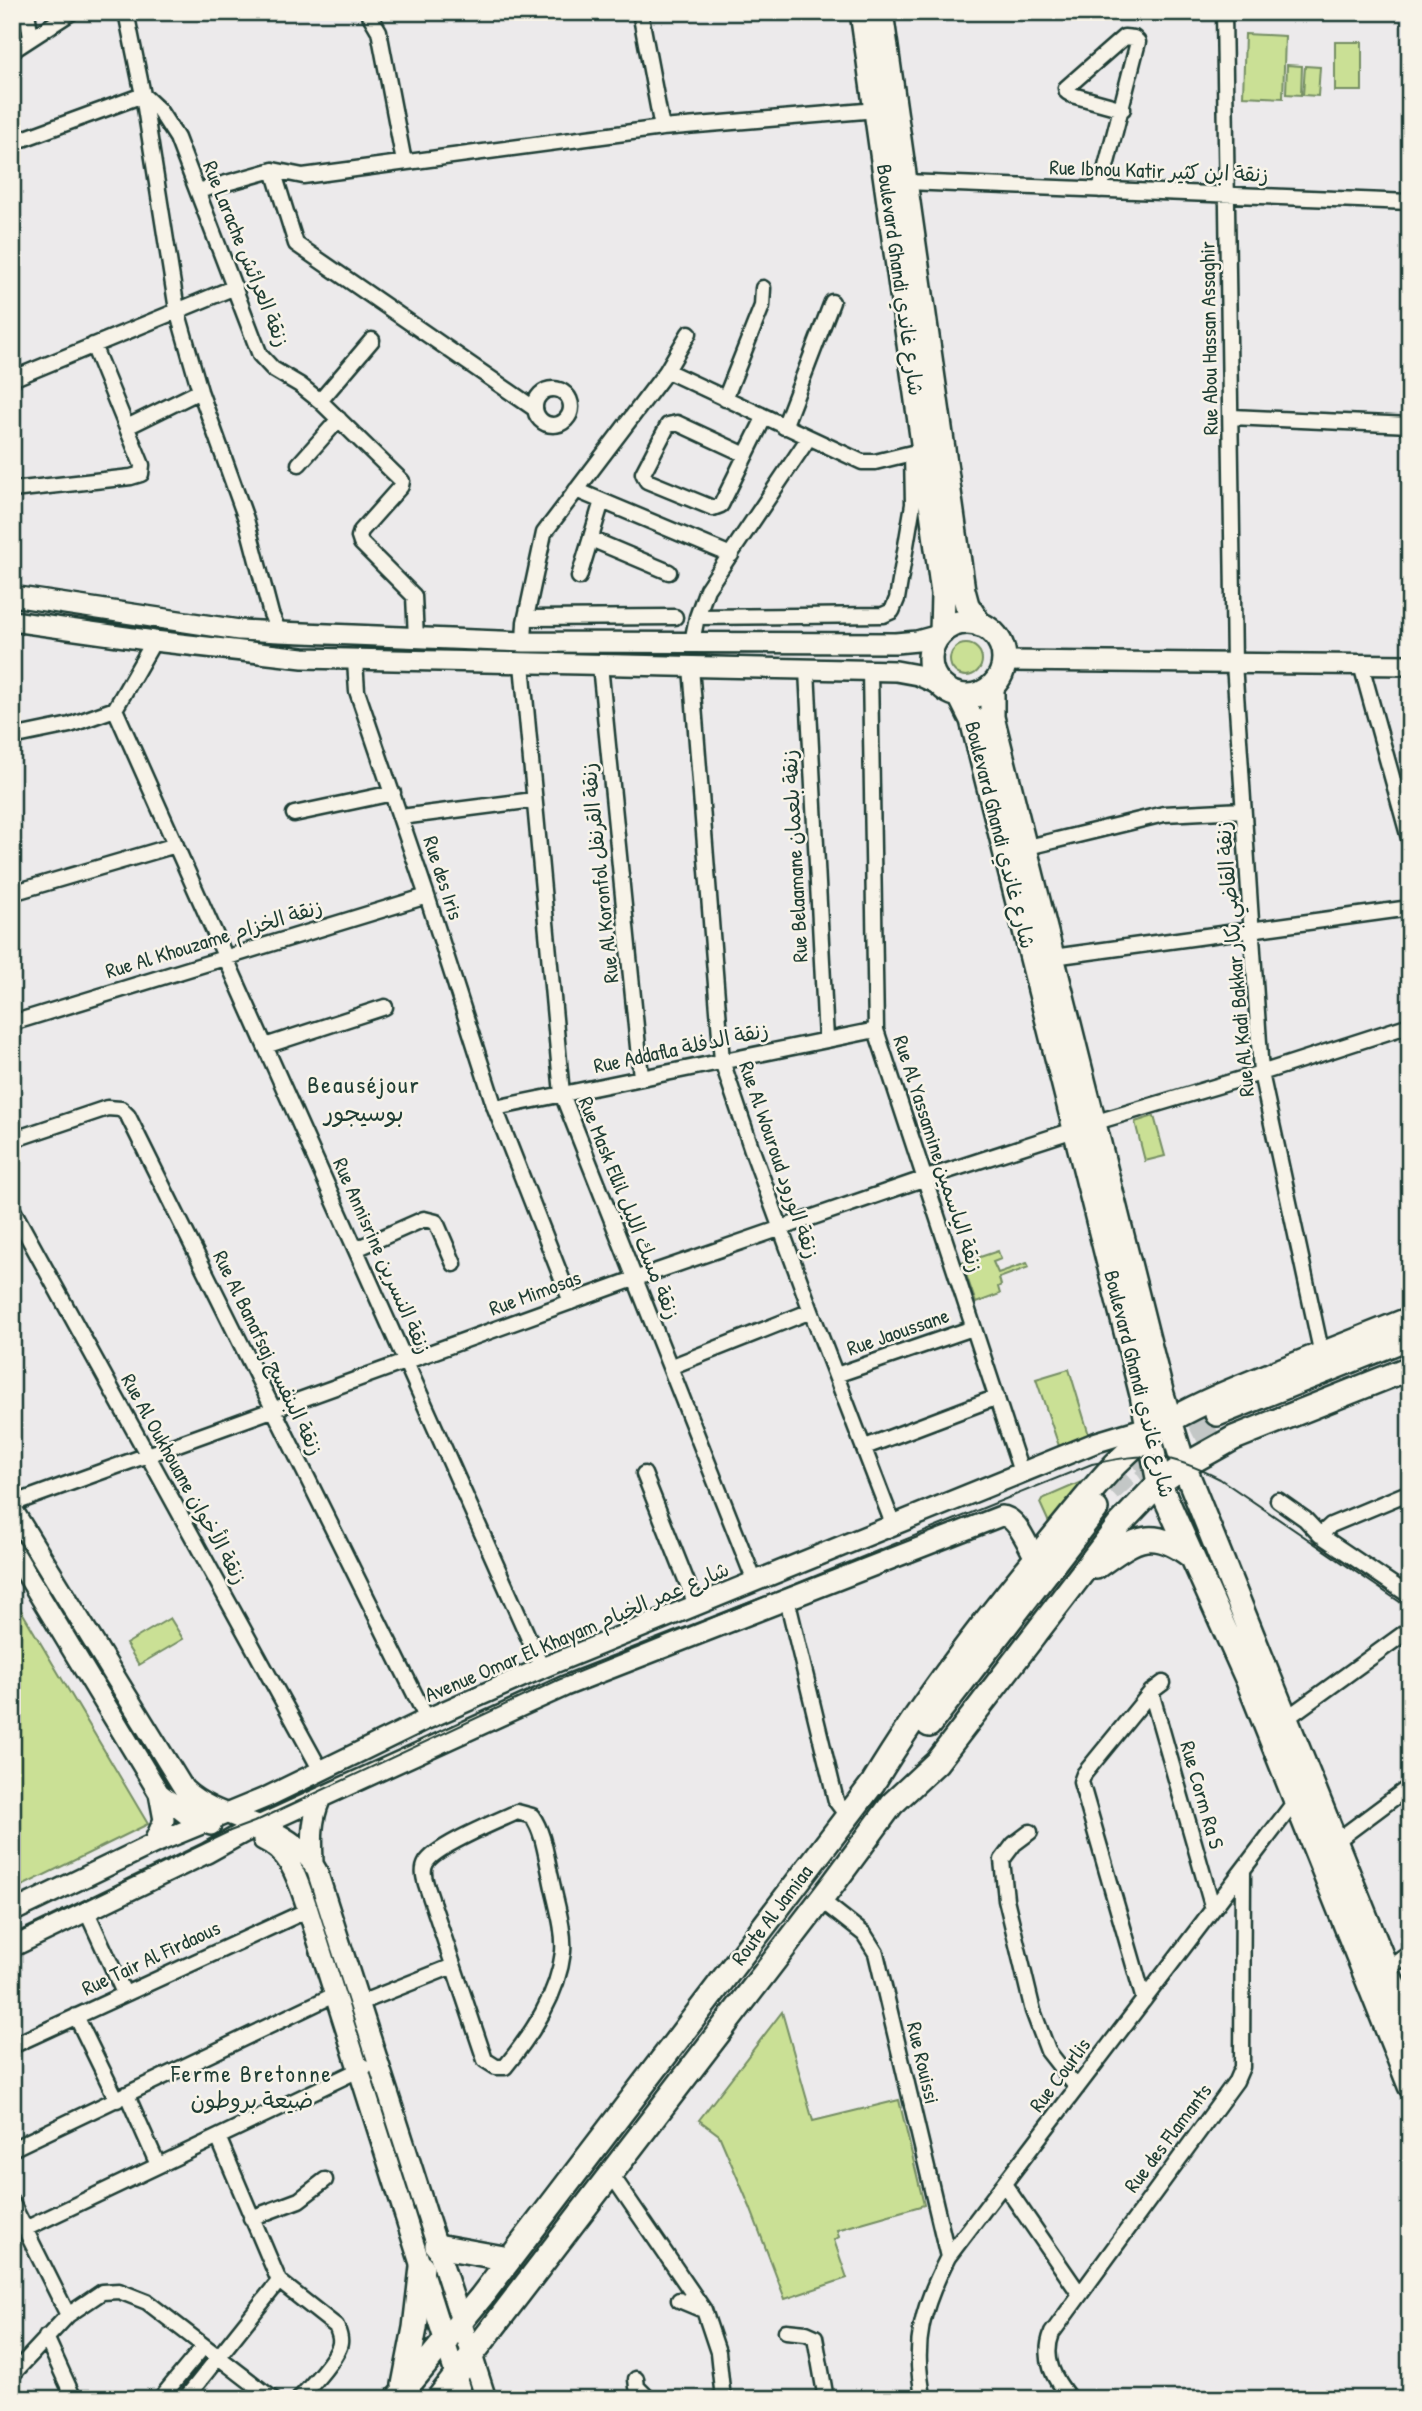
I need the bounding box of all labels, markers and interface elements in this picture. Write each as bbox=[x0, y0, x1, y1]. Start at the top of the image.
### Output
street label: Rue Ibnou Katir زنقة ابن كثير bbox=[1049, 152, 1269, 189]
street label: Rue Larache زنقة العرائش bbox=[196, 157, 297, 351]
street label: Boulevard Ghandi شارع غاندي bbox=[869, 162, 931, 398]
street label: Rue Abou Hassan Assaghir bbox=[1192, 241, 1225, 435]
street label: Boulevard Ghandi شارع غاندي bbox=[957, 718, 1043, 952]
street label: Rue Belaamane زنقة بلعمان bbox=[774, 749, 815, 963]
street label: Rue Al Koronfol زنقة القرنفل bbox=[574, 762, 625, 984]
street label: Rue Al Kadi Bakkar زنقة القاضي بكار bbox=[1208, 820, 1266, 1098]
street label: Rue des Iris bbox=[416, 832, 471, 923]
street label: Rue Al Khouzame زنقة الخزام bbox=[102, 892, 326, 987]
street label: Rue Addafla زنقة الدفلة bbox=[591, 1015, 771, 1080]
street label: Rue Al Yassamine زنقة الياسمين bbox=[886, 1032, 990, 1276]
street label: Rue Al Wouroud زنقة الورود bbox=[732, 1057, 827, 1262]
district label: Beauséjour بوسيجور bbox=[307, 1068, 421, 1128]
street label: Rue Mask Ellil زنقة مسك الليل bbox=[571, 1092, 687, 1323]
street label: Rue Annisrine زنقة النسرين bbox=[326, 1153, 439, 1359]
street label: Rue Al Banafsaj زنقة البنفسج bbox=[206, 1246, 331, 1460]
street label: Rue Mimosas bbox=[485, 1263, 585, 1322]
street label: Boulevard Ghandi شارع غاندي bbox=[1096, 1267, 1182, 1501]
street label: Rue Jaoussane bbox=[843, 1301, 953, 1363]
street label: Rue Al Oukhouane زنقة الأخوان bbox=[114, 1368, 254, 1589]
street label: Avenue Omar El Khayam شارع عمر الخيام bbox=[420, 1554, 734, 1711]
street label: Rue Corm Ra S bbox=[1173, 1738, 1232, 1852]
street label: Route Al Jamiaa bbox=[724, 1858, 819, 1971]
street label: Rue Tair Al Firdaous bbox=[77, 1913, 225, 2002]
street label: Rue Rouissi bbox=[900, 2019, 947, 2107]
street label: Rue Courlis bbox=[1022, 2032, 1097, 2118]
district label: Ferme Bretonne ضيعة بروطون bbox=[170, 2058, 333, 2115]
street label: Rue des Flamants bbox=[1117, 2077, 1218, 2198]

